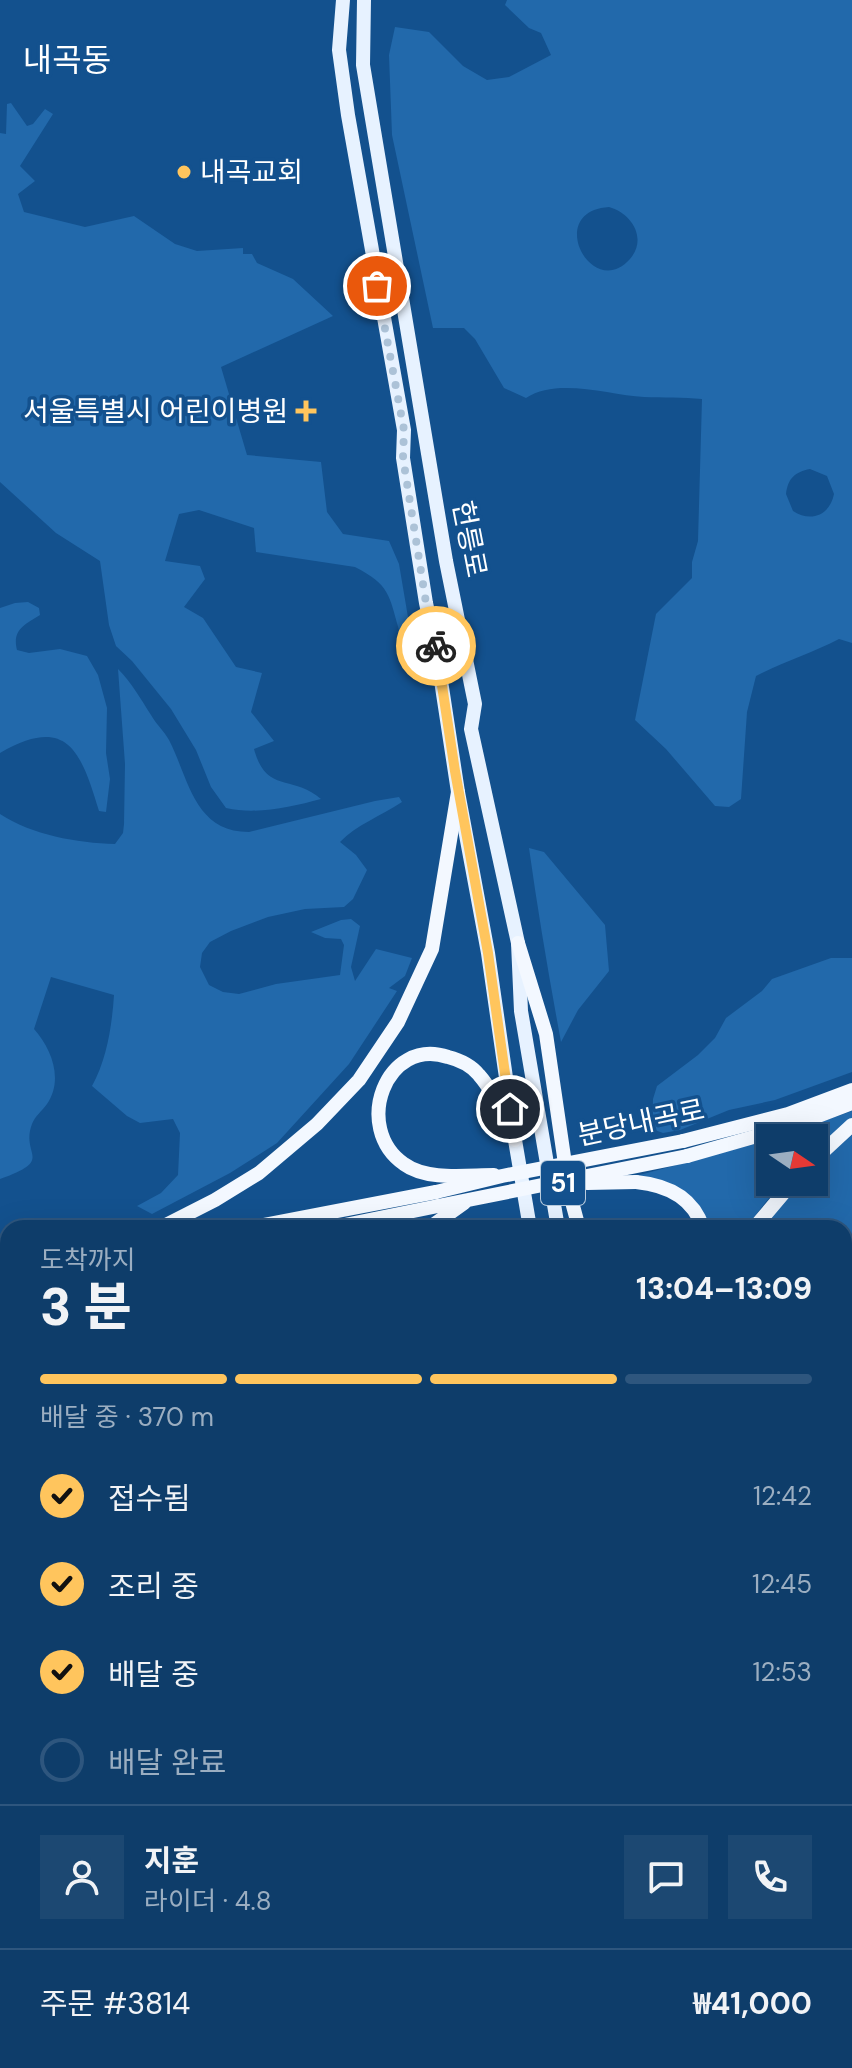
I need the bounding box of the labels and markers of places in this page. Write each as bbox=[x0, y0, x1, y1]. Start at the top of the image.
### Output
place label: 내곡교회 bbox=[200, 154, 303, 191]
marker: 내곡교회 bbox=[175, 163, 193, 181]
pin bbox=[343, 252, 411, 320]
place label: 서울특별시 어린이병원 bbox=[23, 393, 288, 430]
marker: 서울특별시 어린이병원 bbox=[295, 400, 317, 422]
pin bbox=[476, 1075, 544, 1143]

